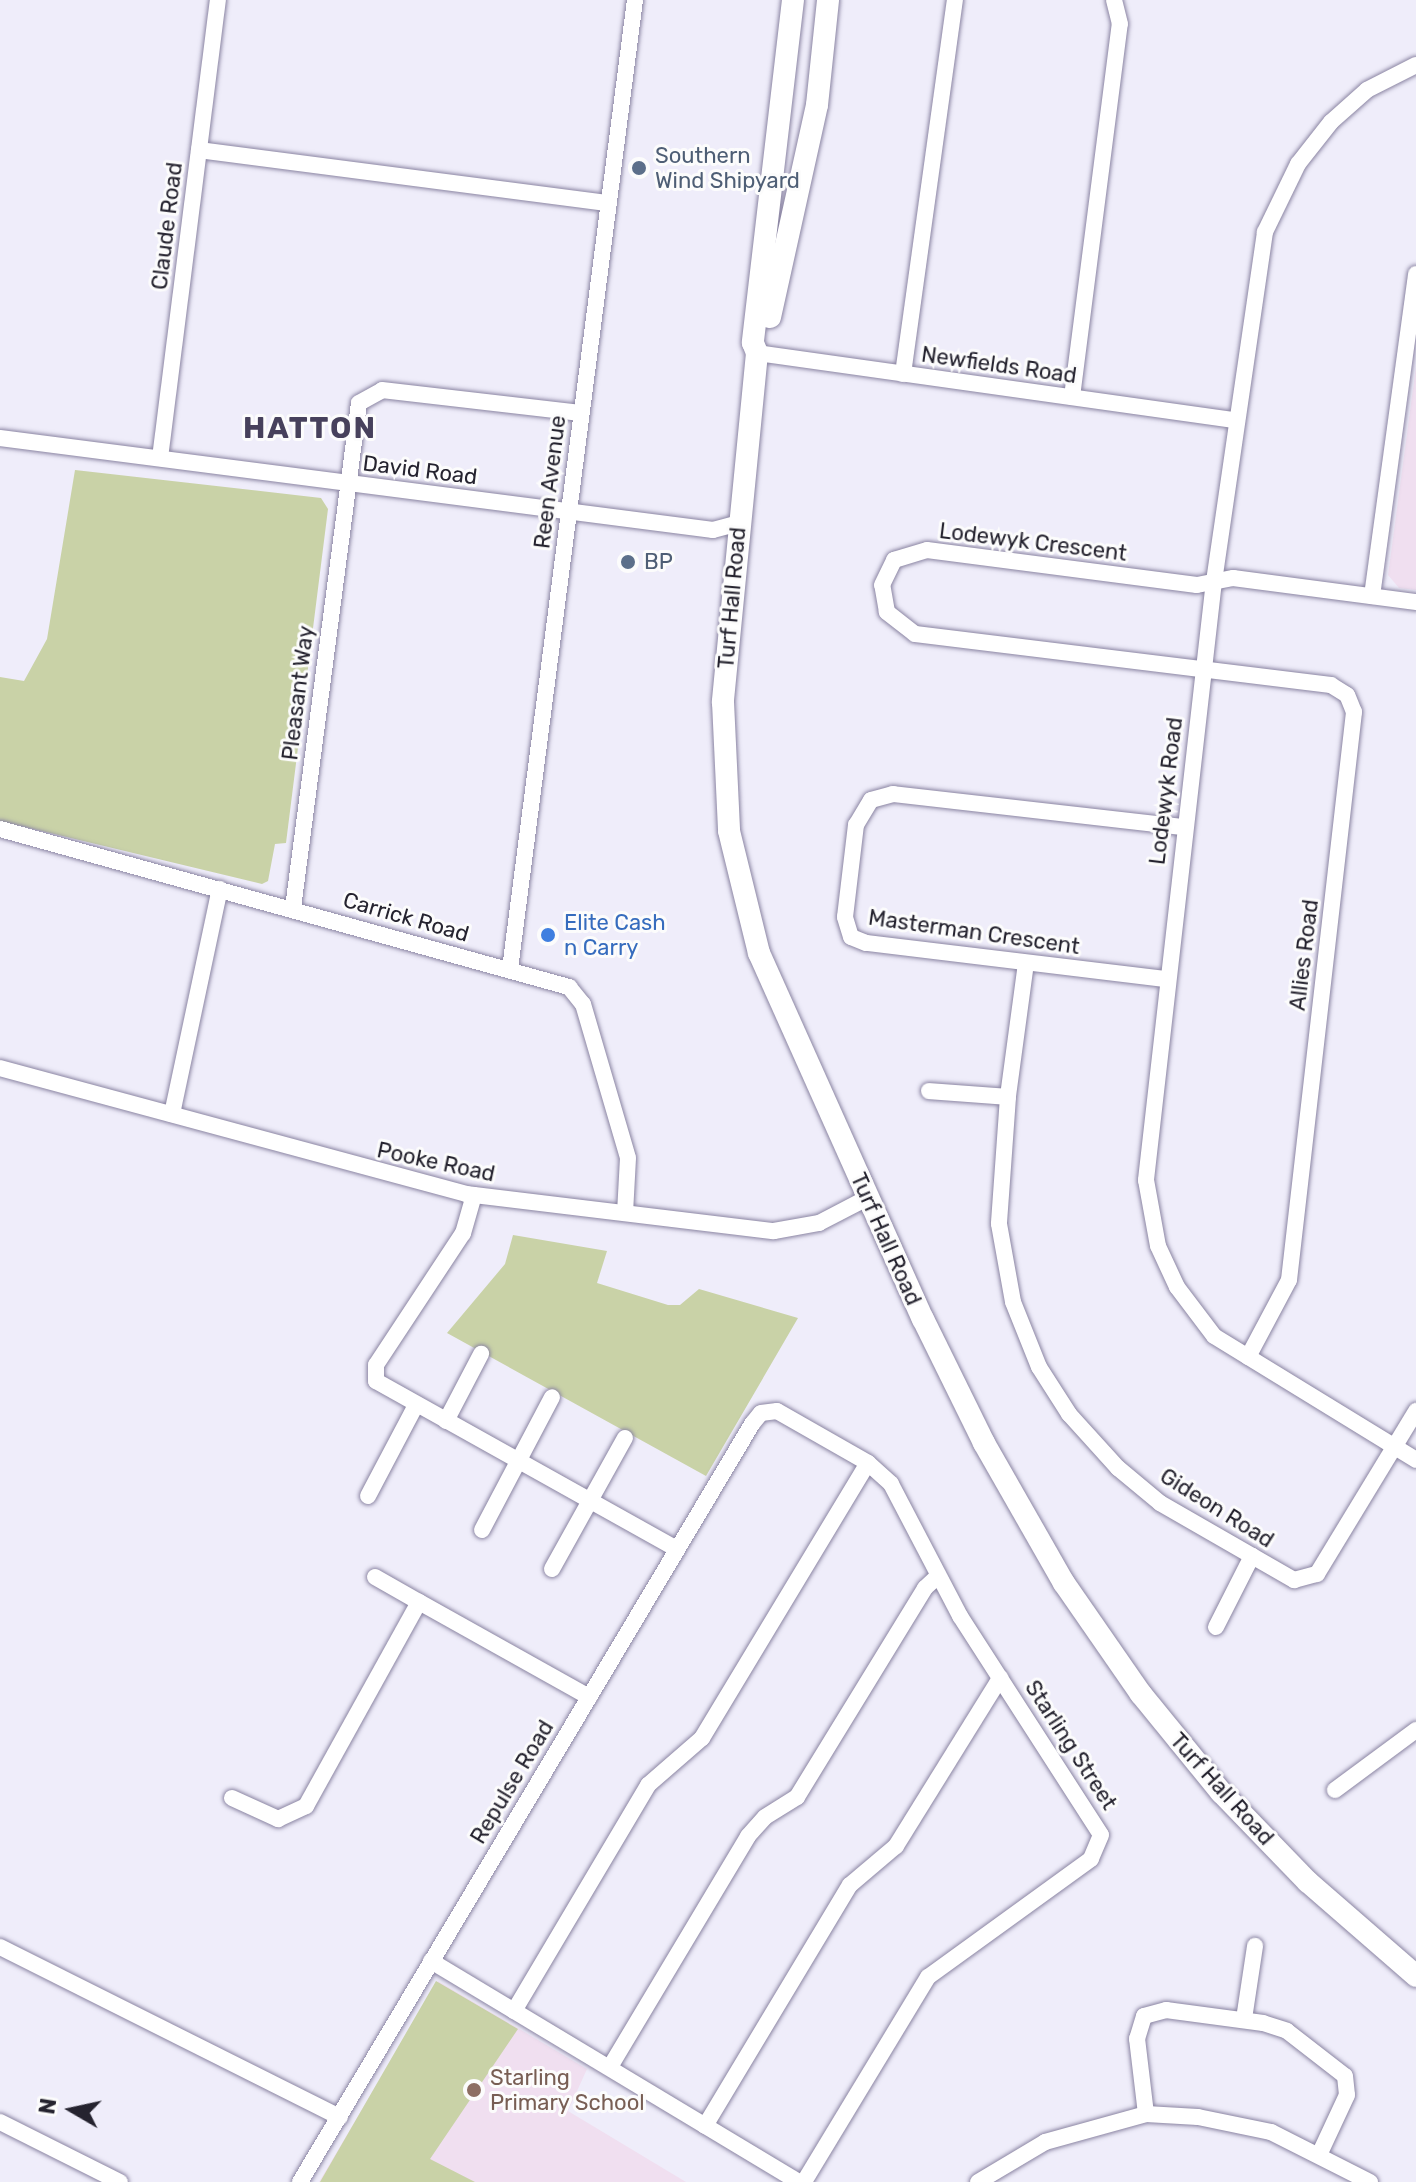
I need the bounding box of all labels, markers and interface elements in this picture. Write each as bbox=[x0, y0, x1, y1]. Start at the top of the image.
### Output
place label: Southern Wind Shipyard bbox=[655, 142, 800, 194]
marker: Southern Wind Shipyard bbox=[630, 159, 648, 177]
street label: Claude Road bbox=[146, 161, 188, 291]
street label: Newfields Road bbox=[920, 341, 1078, 389]
district label: HATTON bbox=[243, 410, 377, 446]
street label: Reen Avenue bbox=[529, 414, 571, 550]
street label: David Road bbox=[361, 450, 479, 490]
street label: Lodewyk Crescent bbox=[938, 517, 1128, 567]
street label: Turf Hall Road bbox=[713, 526, 751, 670]
place label: BP bbox=[644, 549, 673, 575]
marker: BP bbox=[619, 553, 637, 571]
street label: Pleasant Way bbox=[277, 624, 319, 762]
street label: Lodewyk Road bbox=[1144, 716, 1188, 866]
street label: Carrick Road bbox=[340, 886, 472, 948]
street label: Allies Road bbox=[1284, 898, 1324, 1012]
street label: Masterman Crescent bbox=[867, 904, 1081, 960]
place label: Elite Cash n Carry bbox=[564, 909, 666, 960]
marker: Elite Cash n Carry bbox=[539, 926, 557, 944]
street label: Pooke Road bbox=[375, 1137, 497, 1187]
street label: Turf Hall Road bbox=[845, 1169, 927, 1309]
street label: Gideon Road bbox=[1155, 1463, 1279, 1553]
street label: Starling Street bbox=[1019, 1675, 1123, 1815]
street label: Repulse Road bbox=[465, 1715, 559, 1849]
street label: Turf Hall Road bbox=[1165, 1727, 1279, 1851]
place label: Starling Primary School bbox=[490, 2064, 645, 2116]
north arrow bbox=[32, 2070, 112, 2150]
marker: Starling Primary School bbox=[465, 2081, 483, 2099]
text: N bbox=[33, 2096, 62, 2116]

